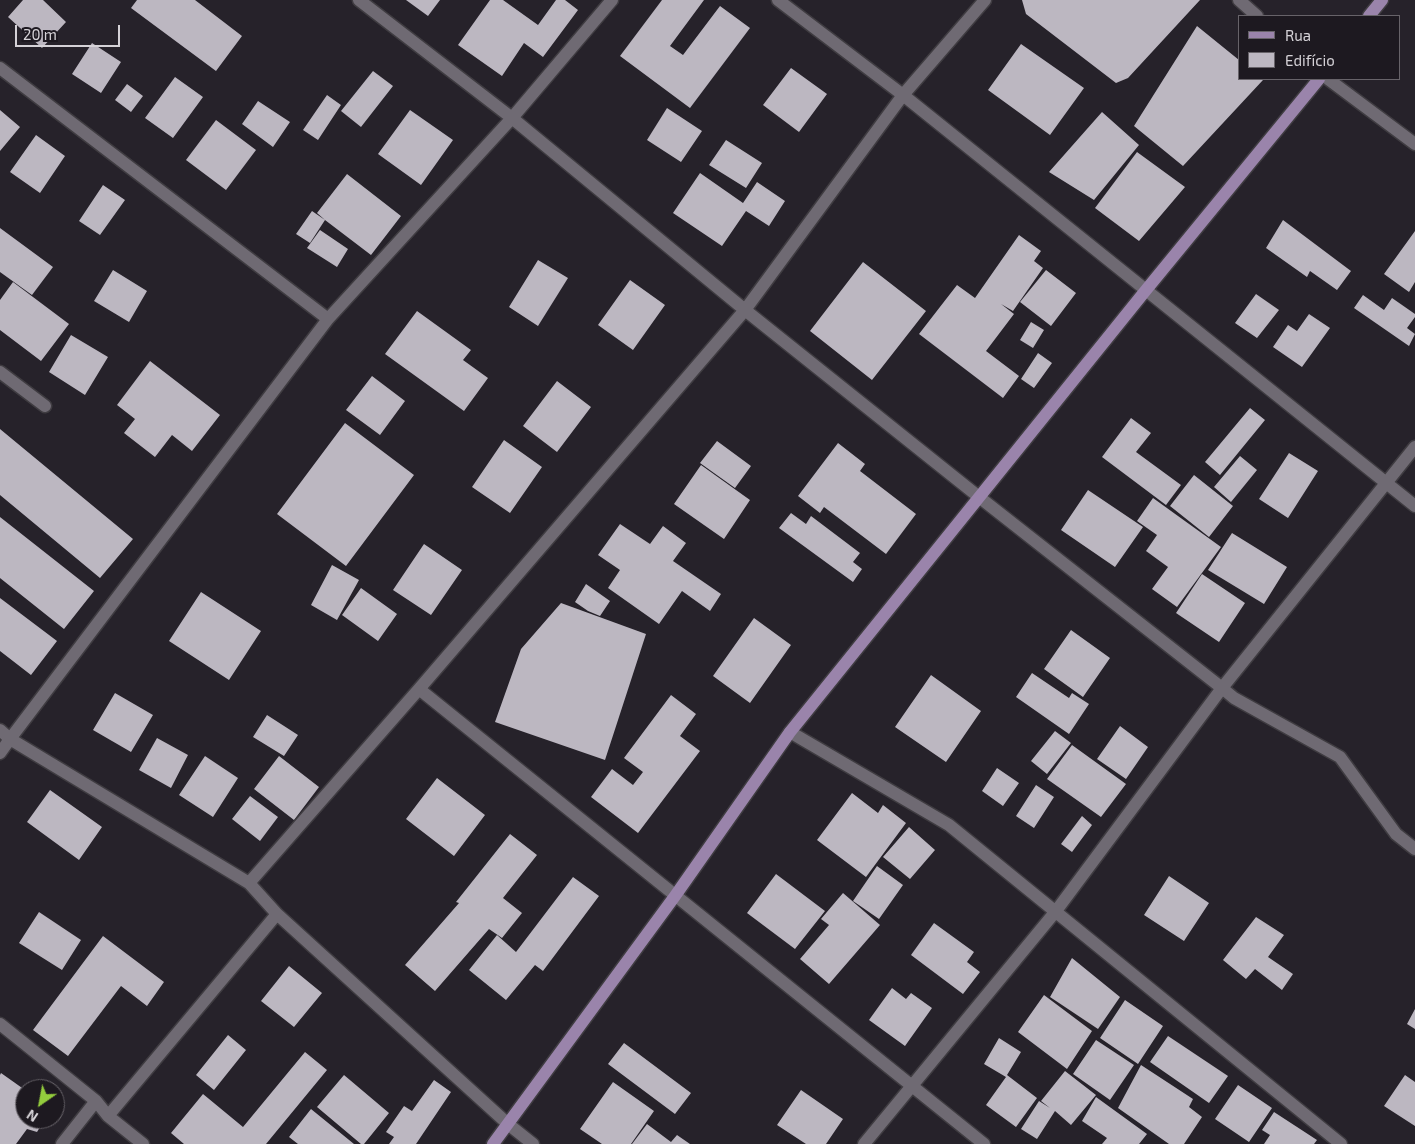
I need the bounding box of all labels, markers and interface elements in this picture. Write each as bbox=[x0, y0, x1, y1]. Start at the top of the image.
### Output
scale bar bbox=[18, 15, 122, 47]
legend bbox=[1238, 15, 1400, 80]
text: 20 m bbox=[23, 25, 57, 43]
text: Rua bbox=[1285, 26, 1311, 44]
text: Edifício bbox=[1285, 51, 1335, 69]
north arrow bbox=[15, 1079, 65, 1129]
text: N bbox=[23, 1106, 41, 1126]

